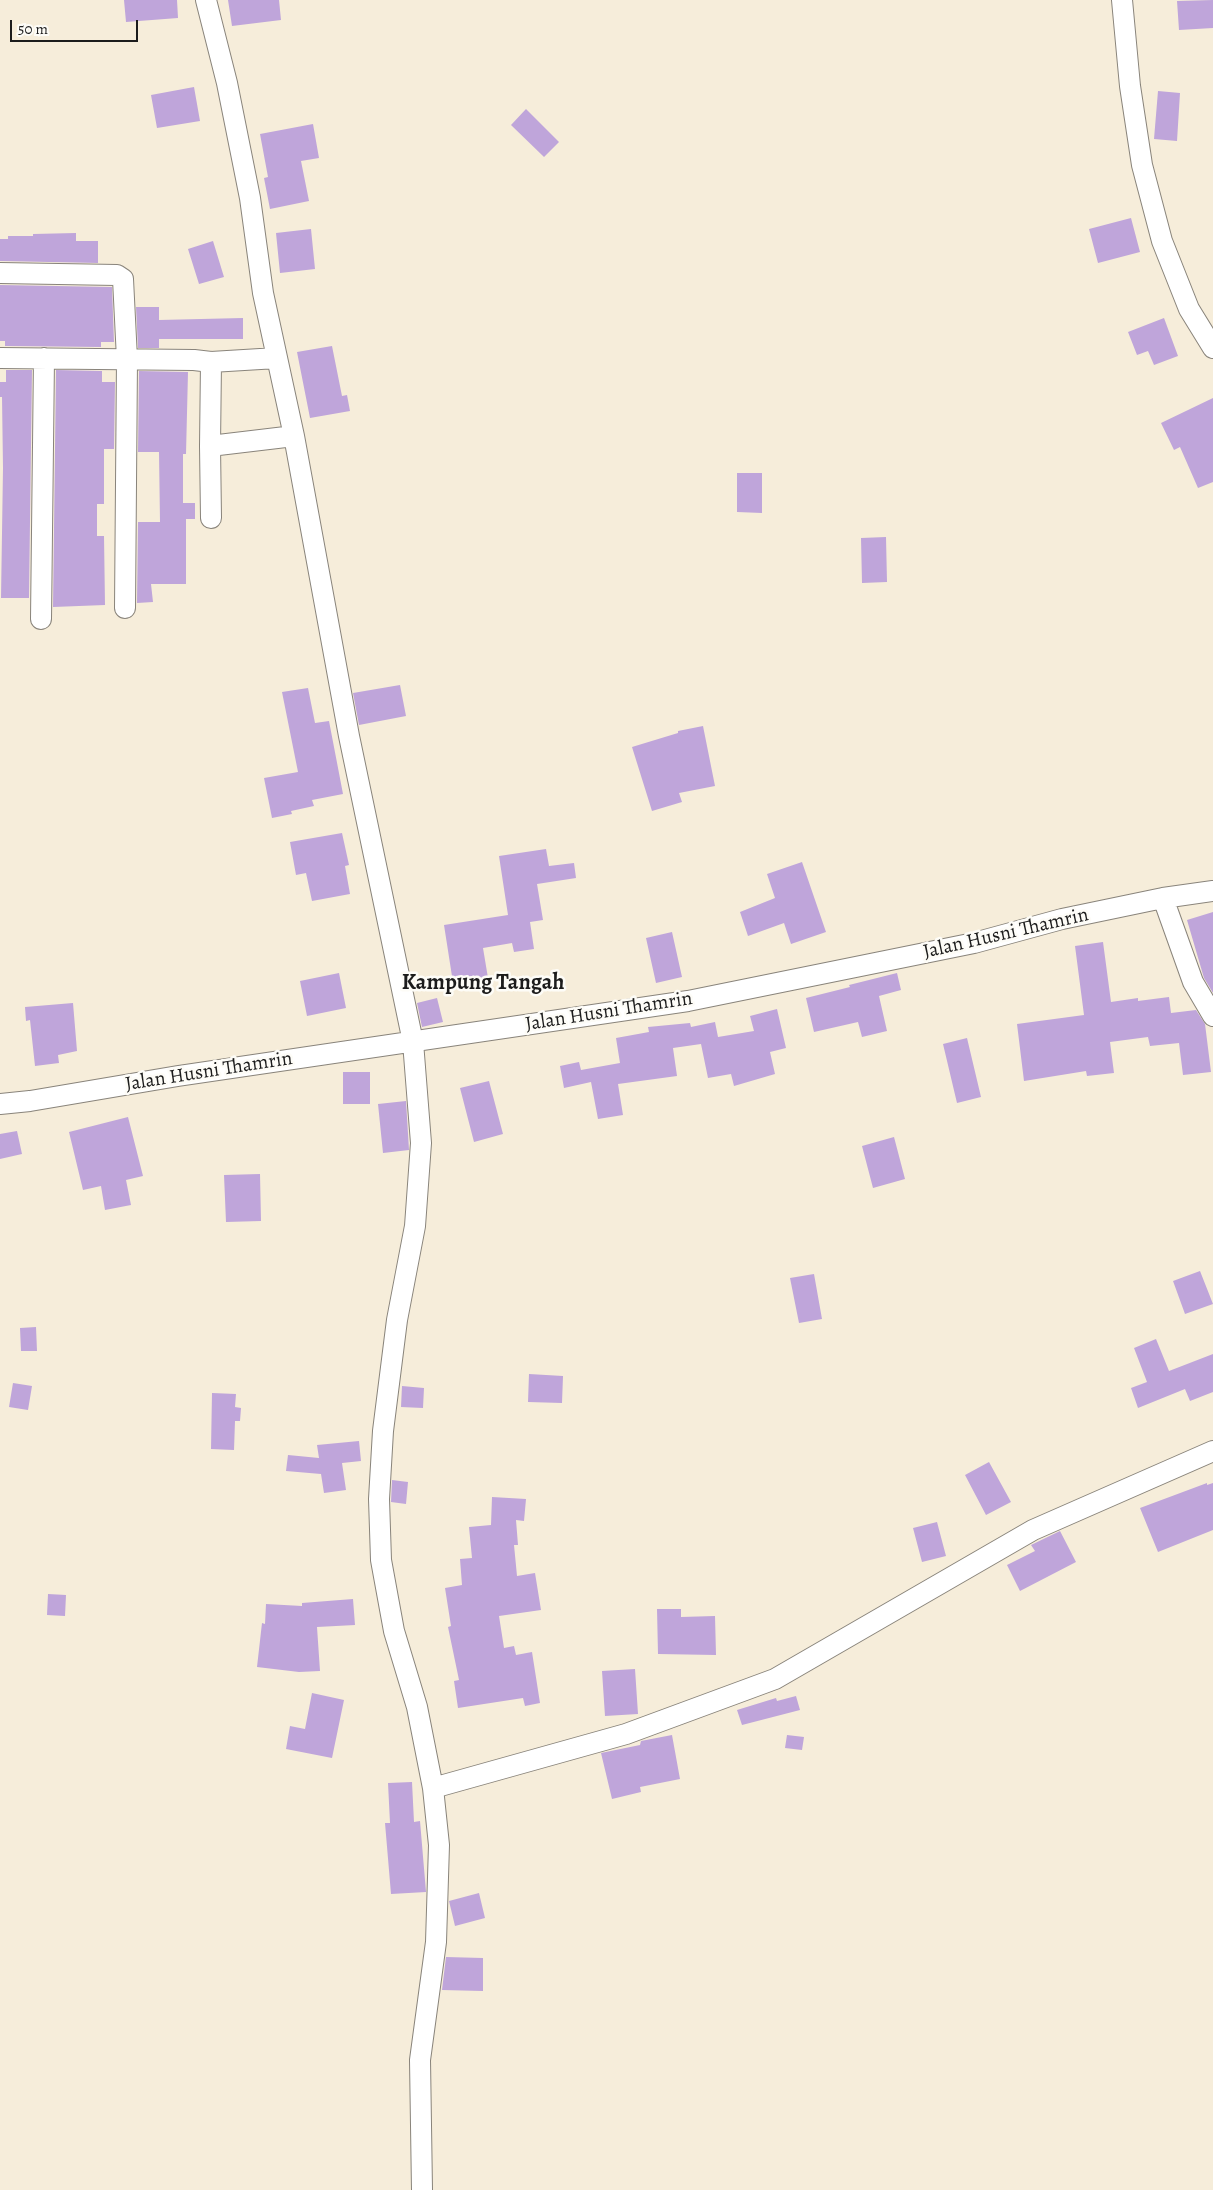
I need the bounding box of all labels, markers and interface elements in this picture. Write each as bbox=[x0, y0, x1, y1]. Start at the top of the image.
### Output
scale bar bbox=[12, 10, 140, 42]
text: 50 m bbox=[18, 19, 48, 39]
street label: Jalan Husni Thamrin bbox=[921, 903, 1091, 965]
district label: Kampung Tangah bbox=[402, 971, 564, 997]
street label: Jalan Husni Thamrin bbox=[524, 987, 694, 1037]
street label: Jalan Husni Thamrin bbox=[124, 1047, 294, 1097]

